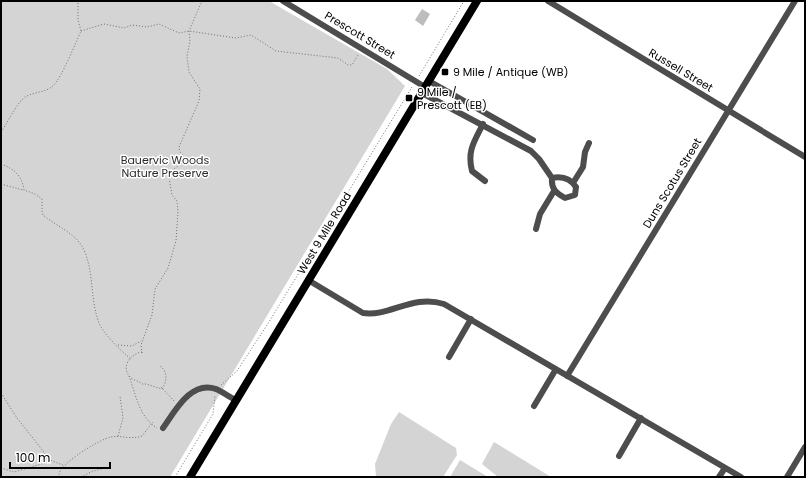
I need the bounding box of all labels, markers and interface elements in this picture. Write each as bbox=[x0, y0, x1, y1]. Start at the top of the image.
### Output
street label: Prescott Street bbox=[322, 8, 398, 62]
street label: Russell Street bbox=[646, 44, 716, 96]
place label: 9 Mile / Antique (WB) bbox=[453, 64, 569, 80]
marker: 9 Mile / Antique (WB) bbox=[440, 67, 450, 77]
place label: 9 Mile / Prescott (EB) bbox=[417, 84, 487, 113]
marker: 9 Mile / Prescott (EB) bbox=[404, 93, 414, 103]
street label: Duns Scotus Street bbox=[639, 135, 705, 231]
park label: Bauervic Woods Nature Preserve bbox=[121, 152, 210, 181]
street label: West 9 Mile Road bbox=[293, 189, 355, 277]
scale bar bbox=[10, 444, 110, 470]
text: 100 m bbox=[16, 449, 50, 466]

